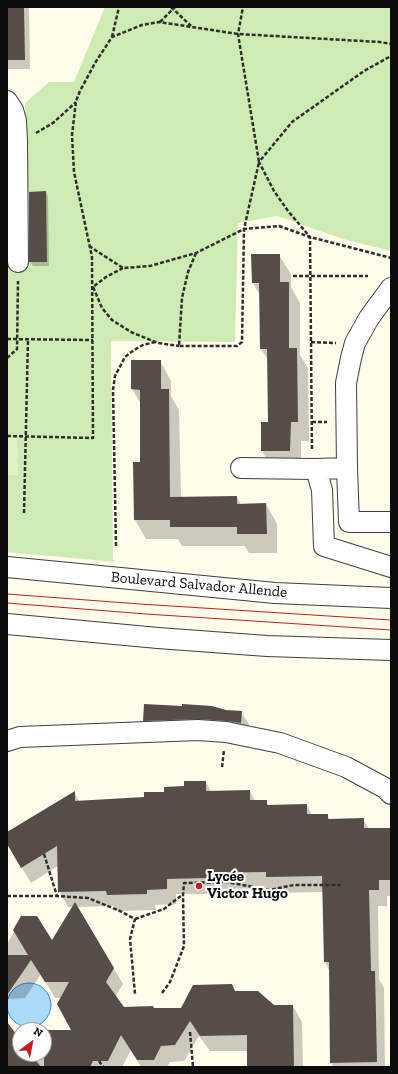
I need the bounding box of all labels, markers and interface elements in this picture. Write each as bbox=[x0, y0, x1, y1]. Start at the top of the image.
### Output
street label: Boulevard Salvador Allende bbox=[110, 568, 288, 602]
place label: Lycée Victor Hugo bbox=[207, 868, 288, 903]
marker: Lycée Victor Hugo bbox=[194, 881, 204, 891]
north arrow bbox=[12, 1022, 52, 1062]
text: N bbox=[31, 1025, 45, 1040]

